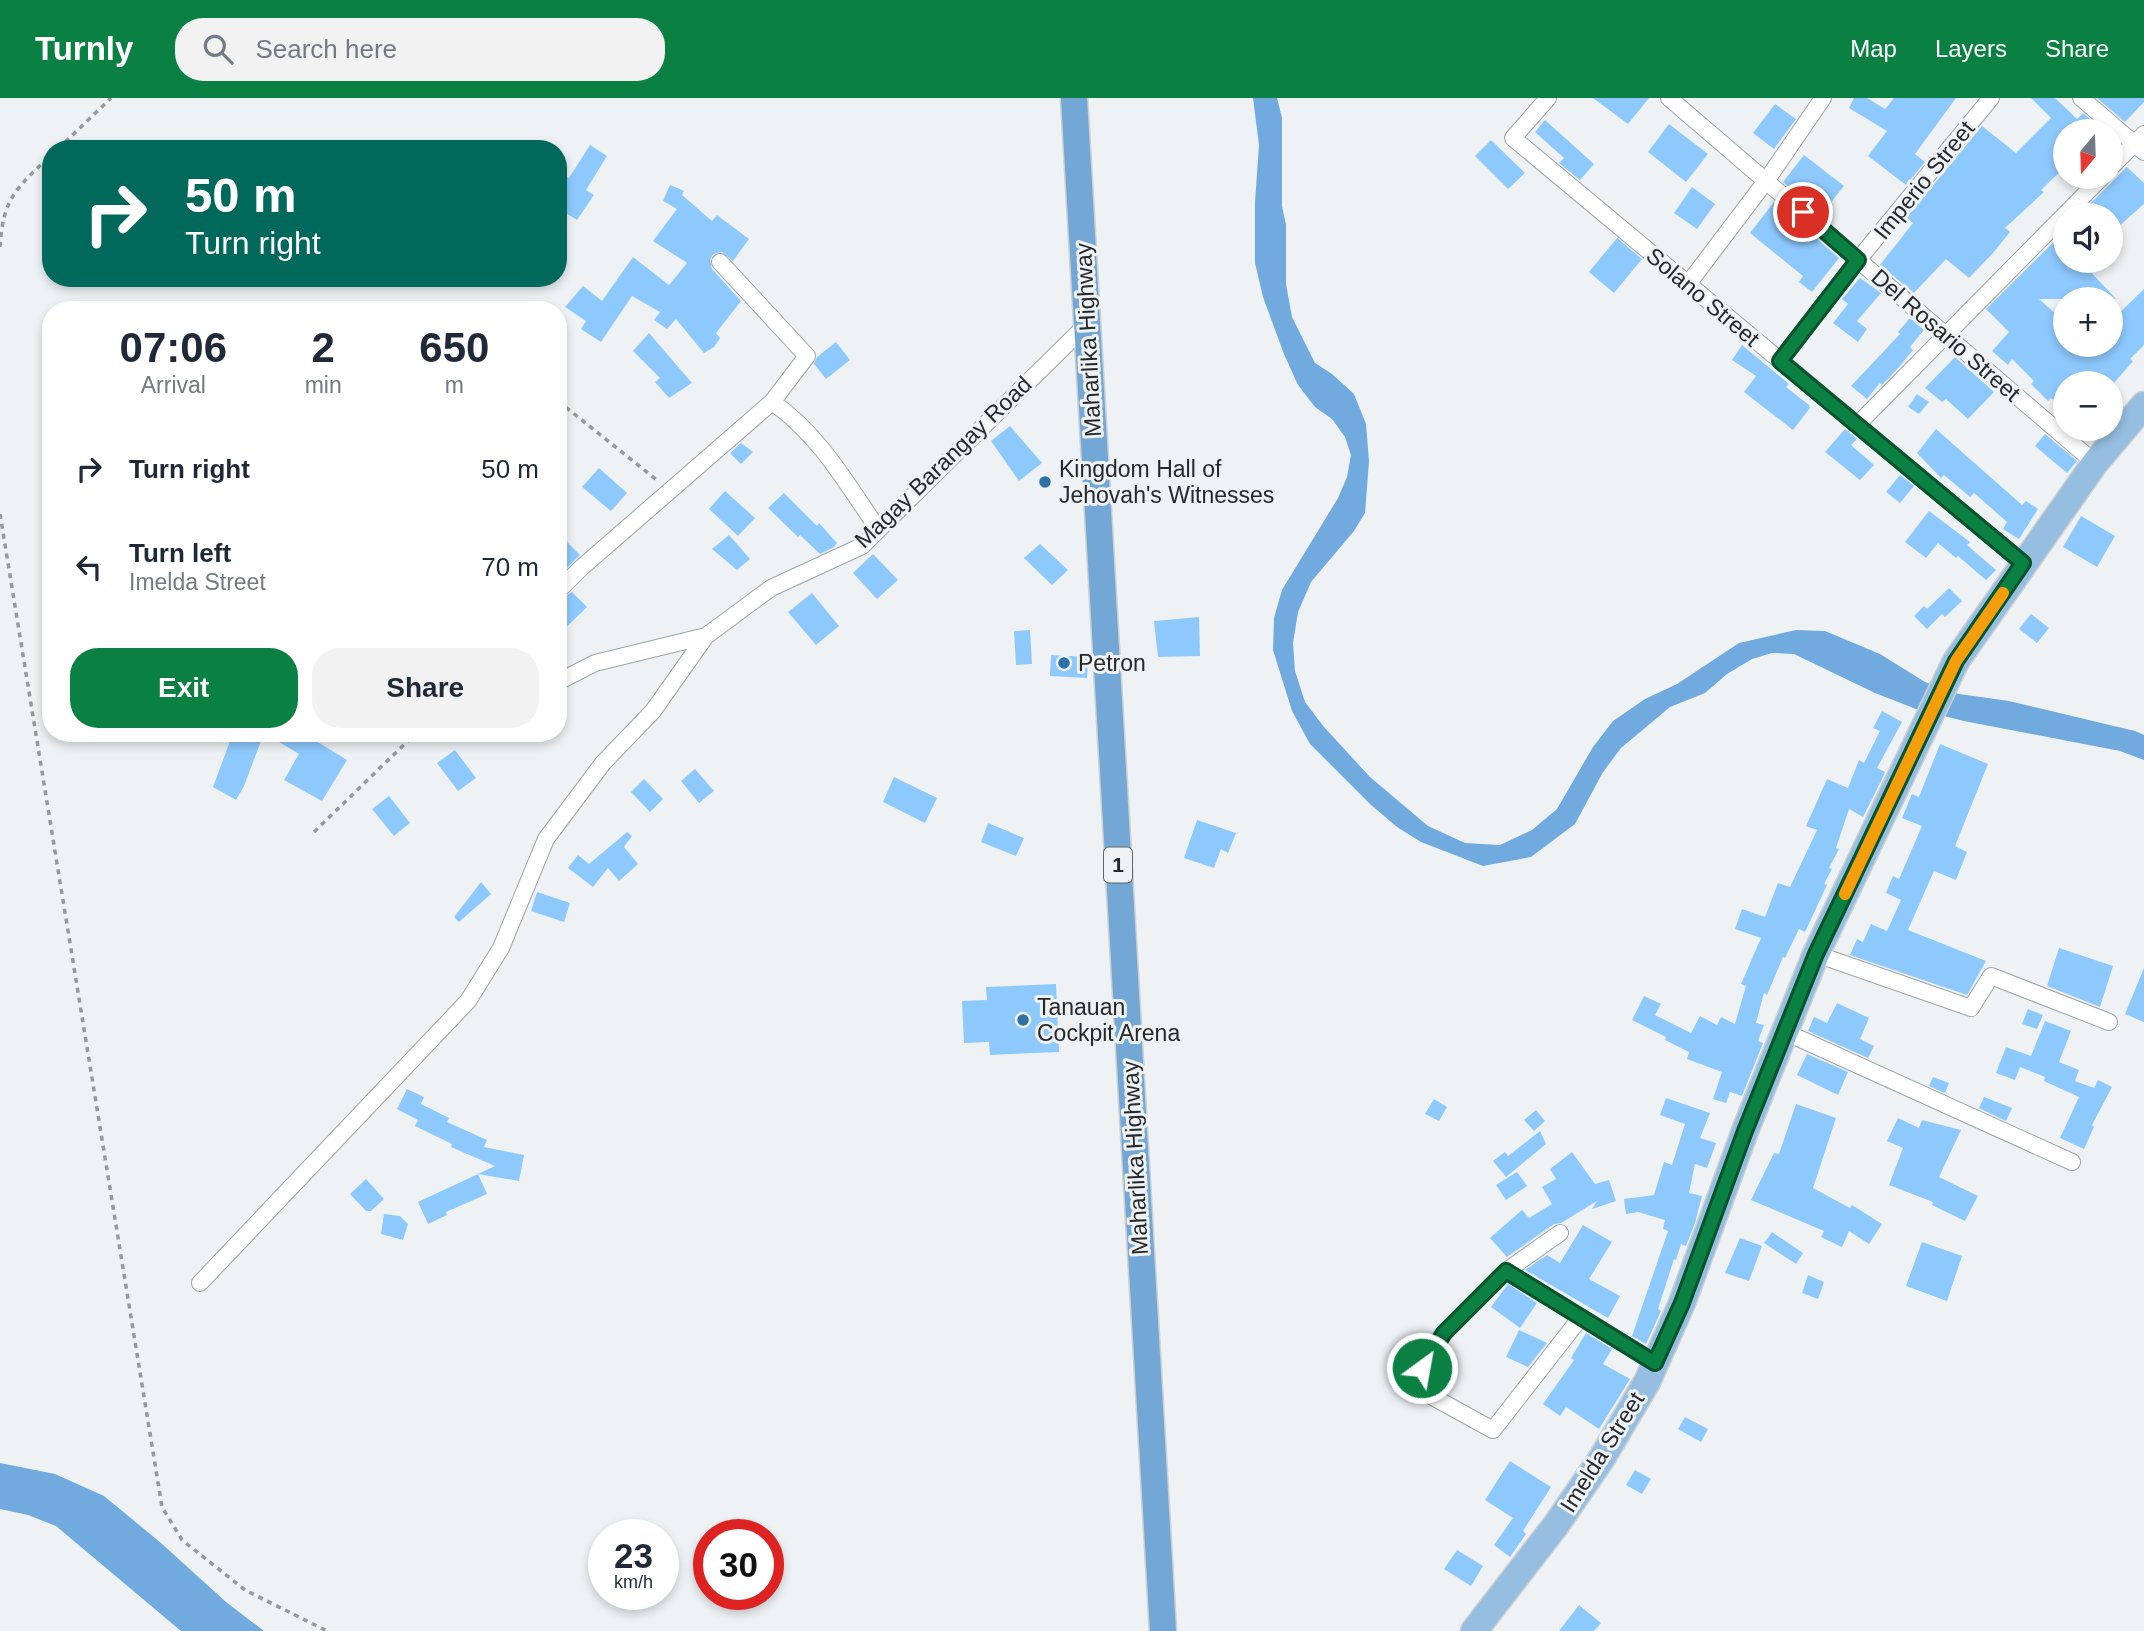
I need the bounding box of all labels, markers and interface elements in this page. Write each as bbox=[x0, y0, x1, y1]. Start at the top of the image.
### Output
search box bbox=[175, 18, 665, 81]
text: Turnly bbox=[35, 30, 133, 67]
icon: search bbox=[199, 30, 237, 68]
text: Search here bbox=[255, 34, 397, 64]
text: Map bbox=[1850, 35, 1897, 62]
text: Layers bbox=[1935, 35, 2007, 62]
text: Share bbox=[2045, 35, 2109, 62]
street label: Imperio Street bbox=[1868, 115, 1980, 244]
north arrow bbox=[2053, 119, 2123, 189]
map controls bbox=[2053, 119, 2123, 441]
icon: right bbox=[70, 168, 161, 259]
text: 50 m bbox=[185, 168, 297, 222]
pin bbox=[1773, 182, 1833, 242]
icon: arrive bbox=[1784, 193, 1822, 231]
button: sound bbox=[2053, 203, 2123, 273]
text: Turn right bbox=[185, 225, 321, 261]
street label: Maharlika Highway bbox=[1070, 242, 1106, 438]
street label: Solano Street bbox=[1641, 242, 1765, 352]
street label: Del Rosario Street bbox=[1867, 264, 2026, 407]
button: + bbox=[2053, 287, 2123, 357]
text: 07:06 bbox=[120, 324, 227, 371]
text: 2 bbox=[311, 324, 335, 371]
text: 650 bbox=[419, 324, 489, 371]
street label: Magay Barangay Road bbox=[849, 371, 1037, 553]
button: − bbox=[2053, 371, 2123, 441]
text: Arrival bbox=[141, 372, 206, 398]
text: min bbox=[305, 372, 342, 398]
text: m bbox=[445, 372, 464, 398]
icon: right bbox=[70, 450, 108, 488]
text: Turn right bbox=[129, 454, 250, 484]
text: 50 m bbox=[481, 454, 539, 484]
place label: Kingdom Hall of Jehovah's Witnesses bbox=[1059, 456, 1274, 508]
marker: Kingdom Hall of Jehovah's Witnesses bbox=[1037, 474, 1053, 490]
text: Turn left bbox=[129, 538, 231, 568]
icon: left bbox=[70, 548, 108, 586]
text: 70 m bbox=[481, 552, 539, 582]
text: Imelda Street bbox=[129, 569, 266, 595]
button: Exit bbox=[70, 648, 298, 728]
button: Share bbox=[312, 648, 539, 728]
place label: Petron bbox=[1078, 650, 1146, 676]
marker: Petron bbox=[1056, 655, 1072, 671]
road number: 1 bbox=[1104, 848, 1132, 882]
place label: Tanauan Cockpit Arena bbox=[1037, 994, 1180, 1046]
marker: Tanauan Cockpit Arena bbox=[1015, 1012, 1031, 1028]
street label: Maharlika Highway bbox=[1117, 1060, 1153, 1256]
position arrow bbox=[1385, 1331, 1459, 1405]
street label: Imelda Street bbox=[1555, 1387, 1650, 1517]
speed limit sign: 30 bbox=[693, 1519, 784, 1610]
text: 23 bbox=[614, 1536, 653, 1575]
text: km/h bbox=[614, 1572, 653, 1592]

